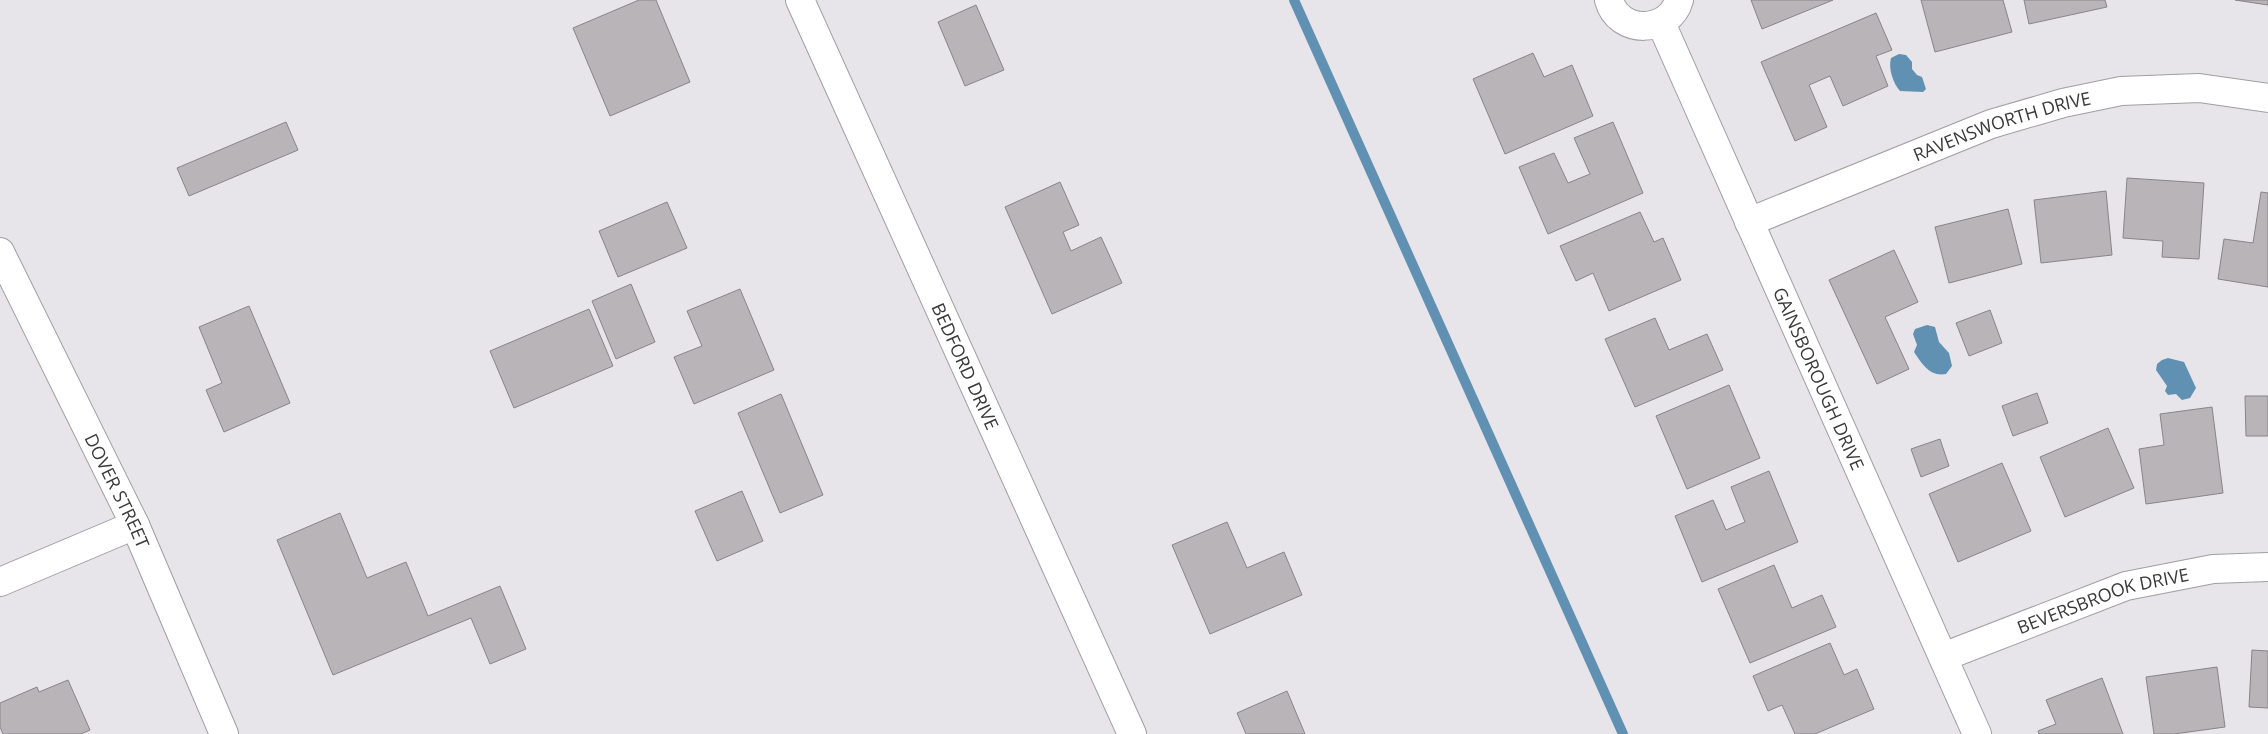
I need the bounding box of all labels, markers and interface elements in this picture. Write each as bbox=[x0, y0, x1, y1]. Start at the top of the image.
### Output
street label: RAVENSWORTH DRIVE bbox=[1909, 86, 2093, 166]
street label: GAINSBOROUGH DRIVE bbox=[1768, 283, 1870, 474]
street label: BEDFORD DRIVE bbox=[927, 299, 1005, 434]
street label: DOVER STREET bbox=[80, 429, 155, 552]
street label: BEVERSBROOK DRIVE bbox=[2013, 562, 2191, 639]

